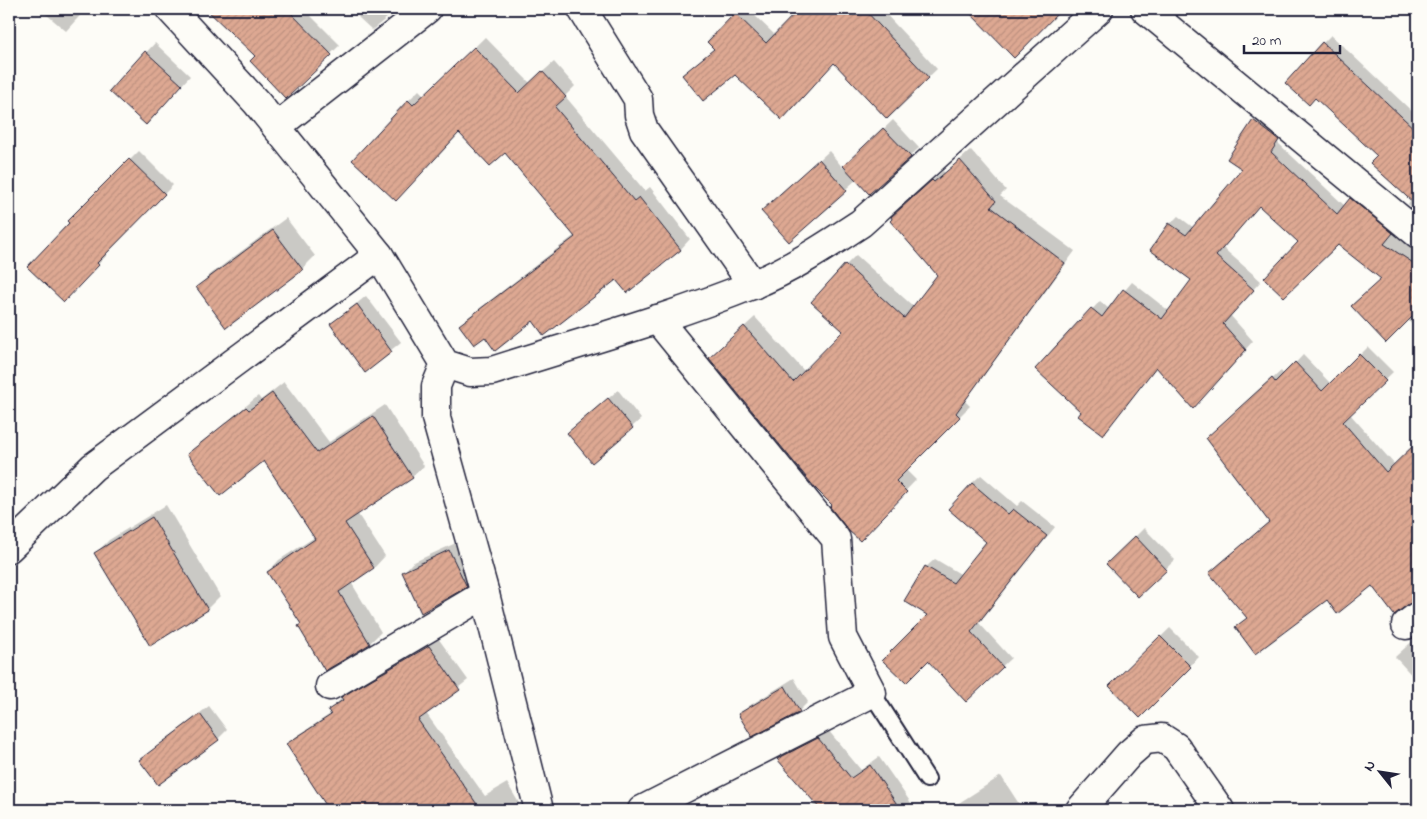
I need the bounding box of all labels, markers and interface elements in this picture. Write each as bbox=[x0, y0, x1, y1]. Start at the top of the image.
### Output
scale bar bbox=[1244, 22, 1341, 54]
text: 20 m bbox=[1252, 30, 1282, 52]
north arrow bbox=[1354, 746, 1404, 796]
text: N bbox=[1359, 757, 1381, 776]

